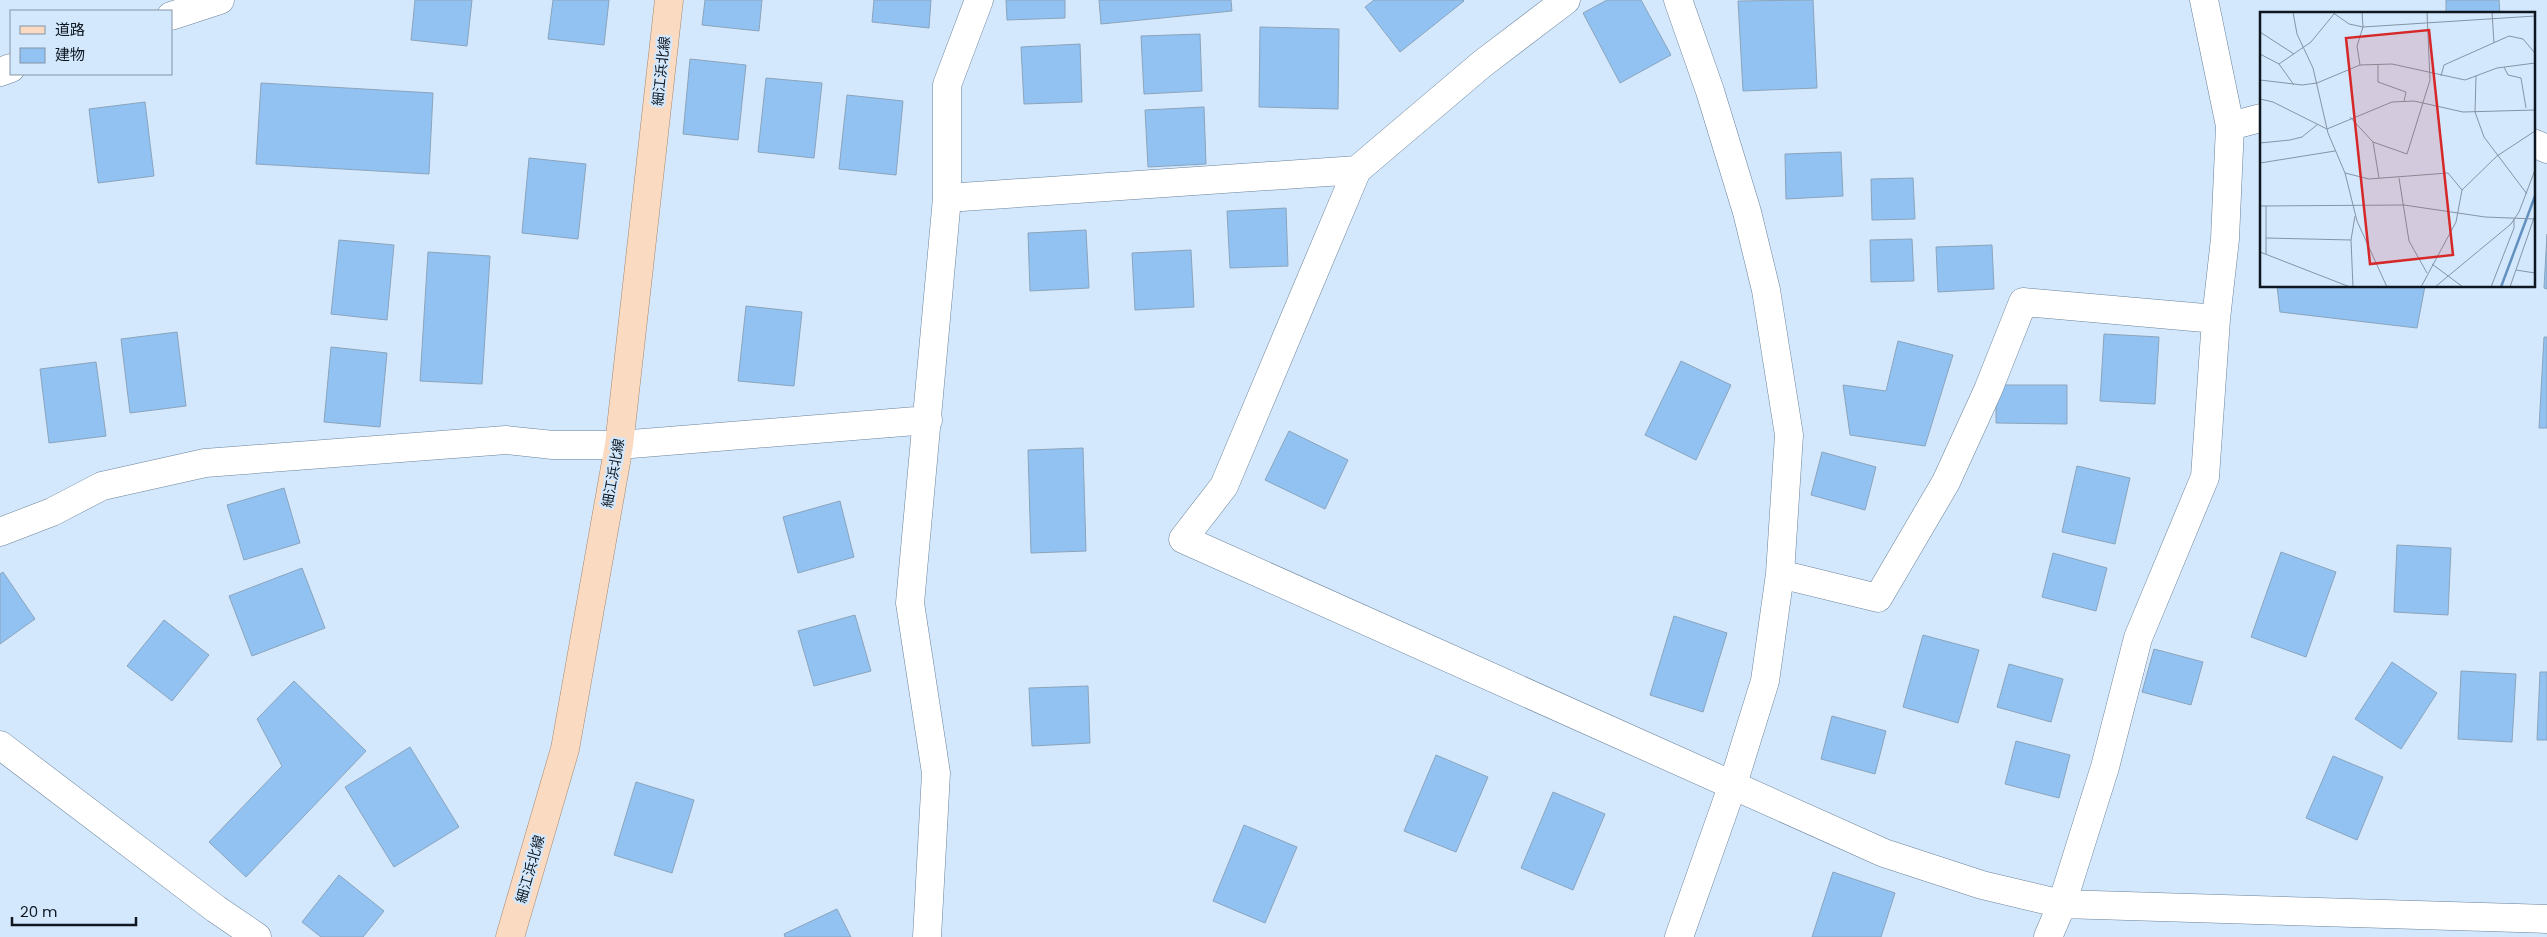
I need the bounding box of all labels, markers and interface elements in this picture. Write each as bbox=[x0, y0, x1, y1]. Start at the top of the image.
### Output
legend bbox=[10, 10, 172, 75]
inset map bbox=[2260, 12, 2534, 288]
text: 道路 bbox=[55, 19, 85, 40]
street label: 細江浜北線 bbox=[647, 35, 675, 107]
text: 建物 bbox=[55, 44, 85, 65]
street label: 細江浜北線 bbox=[597, 437, 629, 509]
street label: 細江浜北線 bbox=[511, 833, 549, 905]
scale bar bbox=[12, 894, 136, 926]
text: 20 m bbox=[20, 901, 58, 922]

